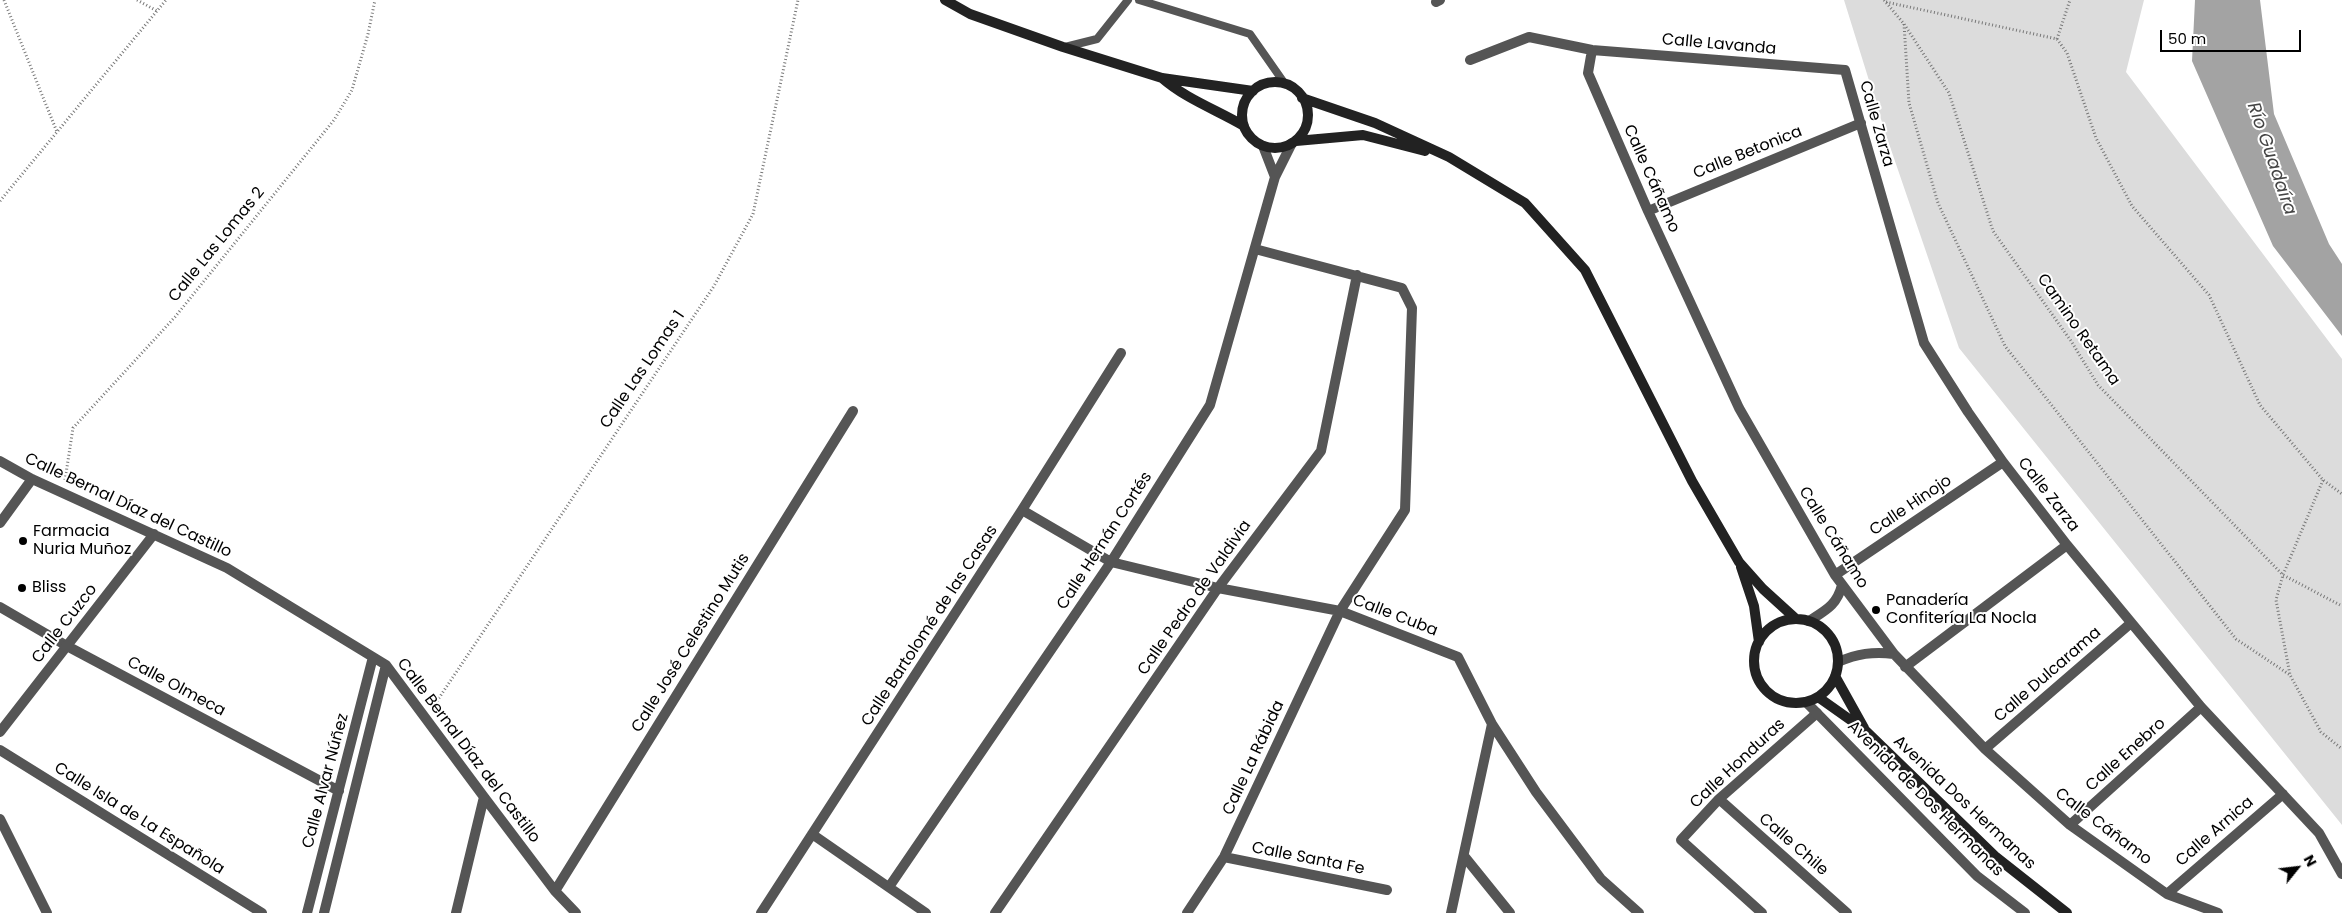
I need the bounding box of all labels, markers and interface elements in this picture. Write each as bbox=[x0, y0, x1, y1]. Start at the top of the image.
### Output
scale bar bbox=[2162, 20, 2303, 52]
text: 50 m bbox=[2168, 28, 2206, 49]
street label: Calle Lavanda bbox=[1661, 30, 1777, 60]
street label: Calle Zarza bbox=[1855, 79, 1897, 169]
water label: Río Guadaíra bbox=[2242, 100, 2300, 218]
street label: Calle Cáñamo bbox=[1619, 122, 1683, 236]
street label: Calle Betonica bbox=[1691, 122, 1805, 184]
street label: Calle Las Lomas 2 bbox=[165, 184, 269, 306]
street label: Camino Retama bbox=[2032, 270, 2124, 390]
street label: Calle Las Lomas 1 bbox=[597, 308, 689, 432]
street label: Calle Bernal Díaz del Castillo bbox=[21, 450, 235, 562]
street label: Calle Zarza bbox=[2013, 454, 2083, 536]
street label: Calle Hernán Cortés bbox=[1053, 469, 1157, 613]
street label: Calle Hinojo bbox=[1866, 471, 1956, 541]
street label: Calle Cáñamo bbox=[1794, 484, 1872, 592]
street label: Calle Pedro de Valdivia bbox=[1134, 517, 1256, 679]
place label: Farmacia Nuria Muñoz bbox=[33, 522, 131, 560]
street label: Calle Bartolomé de las Casas bbox=[858, 522, 1002, 730]
marker: Farmacia Nuria Muñoz bbox=[17, 535, 29, 547]
street label: Calle José Celestino Mutis bbox=[628, 550, 754, 736]
place label: Bliss bbox=[32, 578, 66, 598]
street label: Calle Cuzco bbox=[28, 581, 102, 667]
marker: Bliss bbox=[16, 582, 28, 594]
street label: Calle Cuba bbox=[1350, 591, 1440, 641]
place label: Panadería Confitería La Nocla bbox=[1886, 591, 2037, 629]
marker: Panadería Confitería La Nocla bbox=[1870, 604, 1882, 616]
street label: Calle Dulcarama bbox=[1991, 623, 2105, 727]
street label: Calle Olmeca bbox=[124, 653, 228, 721]
street label: Calle Bernal Díaz del Castillo bbox=[392, 655, 544, 847]
street label: Calle La Rábida bbox=[1219, 698, 1289, 818]
street label: Calle Alvar Núñez bbox=[299, 711, 353, 851]
street label: Calle Enebro bbox=[2082, 714, 2170, 796]
street label: Calle Honduras bbox=[1686, 715, 1790, 813]
street label: Avenida de Dos Hermanas bbox=[1843, 717, 2007, 881]
street label: Avenida Dos Hermanas bbox=[1889, 732, 2039, 874]
street label: Calle Isla de La Española bbox=[50, 759, 228, 879]
street label: Calle Cáñamo bbox=[2051, 784, 2155, 870]
street label: Calle Arnica bbox=[2172, 793, 2258, 871]
street label: Calle Chile bbox=[1754, 810, 1832, 880]
street label: Calle Santa Fe bbox=[1250, 839, 1366, 879]
north arrow bbox=[2272, 843, 2322, 893]
text: N bbox=[2299, 851, 2321, 870]

